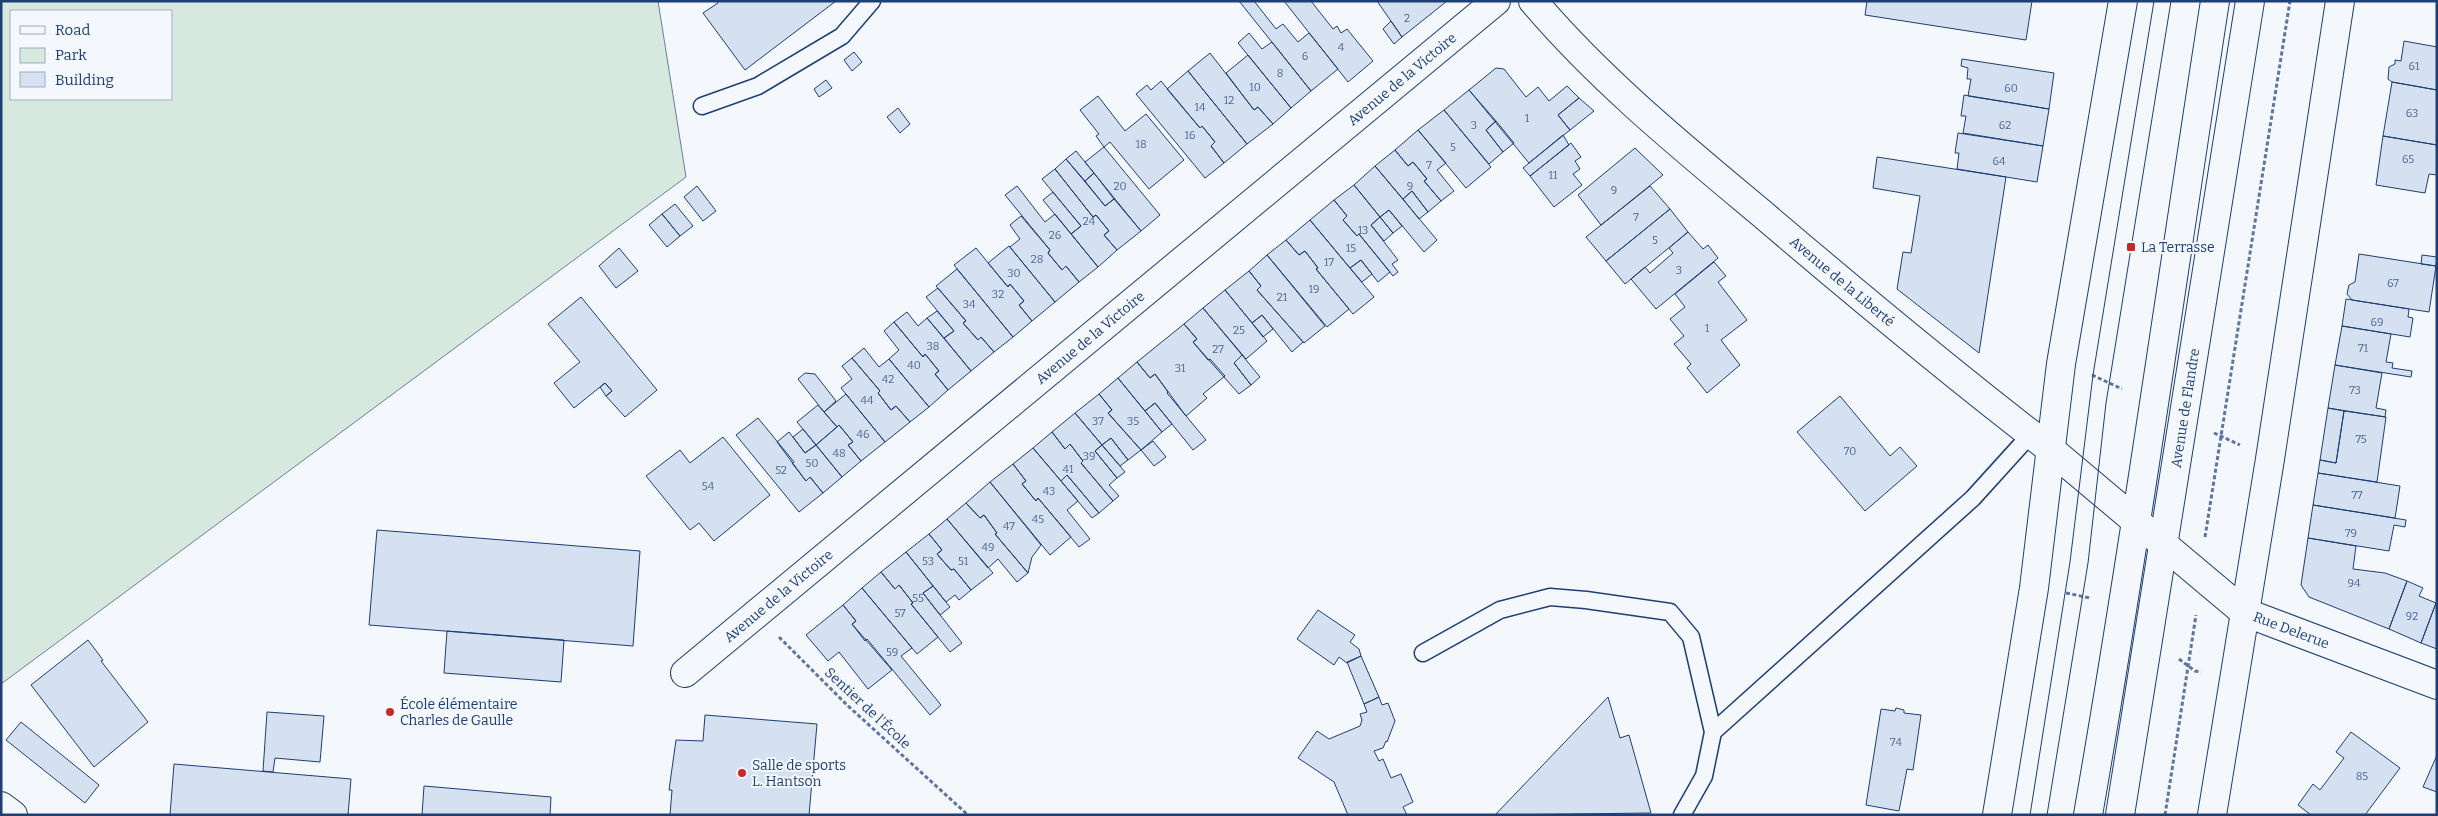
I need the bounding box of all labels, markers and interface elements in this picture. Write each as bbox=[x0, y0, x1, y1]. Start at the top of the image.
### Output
legend bbox=[10, 10, 172, 100]
house number: 2 bbox=[1404, 12, 1410, 25]
text: Road bbox=[55, 21, 90, 39]
street label: Avenue de la Victoire bbox=[1344, 29, 1460, 129]
house number: 4 bbox=[1338, 41, 1345, 54]
text: Park bbox=[55, 46, 87, 64]
house number: 6 bbox=[1302, 50, 1308, 63]
house number: 61 bbox=[2409, 60, 2420, 73]
house number: 8 bbox=[1277, 67, 1283, 80]
text: Building bbox=[55, 71, 114, 89]
house number: 10 bbox=[1249, 81, 1261, 94]
house number: 60 bbox=[2004, 82, 2018, 95]
house number: 12 bbox=[1224, 94, 1234, 107]
house number: 14 bbox=[1195, 101, 1206, 114]
house number: 63 bbox=[2406, 107, 2418, 120]
house number: 1 bbox=[1525, 112, 1530, 125]
house number: 3 bbox=[1471, 119, 1477, 132]
house number: 62 bbox=[1999, 119, 2011, 132]
house number: 16 bbox=[1185, 129, 1195, 142]
house number: 18 bbox=[1135, 138, 1147, 151]
house number: 5 bbox=[1450, 141, 1456, 154]
house number: 65 bbox=[2402, 153, 2414, 166]
house number: 64 bbox=[1993, 155, 2006, 168]
house number: 7 bbox=[1426, 159, 1432, 172]
house number: 11 bbox=[1549, 169, 1558, 182]
house number: 20 bbox=[1113, 180, 1127, 193]
house number: 9 bbox=[1407, 180, 1413, 193]
house number: 9 bbox=[1611, 184, 1617, 197]
house number: 7 bbox=[1633, 211, 1639, 224]
house number: 24 bbox=[1083, 215, 1096, 228]
house number: 13 bbox=[1358, 224, 1368, 237]
house number: 26 bbox=[1049, 229, 1061, 242]
street label: Avenue de la Liberté bbox=[1786, 233, 1898, 331]
house number: 5 bbox=[1652, 234, 1658, 247]
place label: La Terrasse bbox=[2141, 239, 2215, 256]
marker: La Terrasse bbox=[2125, 241, 2137, 253]
house number: 15 bbox=[1346, 242, 1356, 255]
house number: 28 bbox=[1031, 253, 1043, 266]
house number: 17 bbox=[1324, 256, 1334, 269]
house number: 3 bbox=[1676, 264, 1682, 277]
house number: 30 bbox=[1007, 267, 1021, 280]
house number: 67 bbox=[2387, 277, 2399, 290]
house number: 19 bbox=[1309, 283, 1319, 296]
house number: 32 bbox=[992, 288, 1004, 301]
street label: Avenue de la Victoire bbox=[1032, 288, 1148, 388]
house number: 21 bbox=[1277, 291, 1288, 304]
house number: 34 bbox=[963, 298, 976, 311]
house number: 69 bbox=[2371, 316, 2383, 329]
house number: 1 bbox=[1705, 322, 1710, 335]
house number: 25 bbox=[1233, 324, 1245, 337]
house number: 38 bbox=[927, 340, 939, 353]
house number: 71 bbox=[2358, 342, 2369, 355]
house number: 27 bbox=[1212, 343, 1224, 356]
street label: Avenue de Flandre bbox=[2168, 347, 2203, 469]
house number: 40 bbox=[907, 359, 921, 372]
house number: 31 bbox=[1175, 362, 1186, 375]
house number: 42 bbox=[882, 373, 894, 386]
house number: 73 bbox=[2349, 384, 2361, 397]
house number: 44 bbox=[861, 394, 874, 407]
house number: 37 bbox=[1092, 415, 1104, 428]
house number: 35 bbox=[1127, 415, 1139, 428]
house number: 46 bbox=[857, 428, 869, 441]
house number: 75 bbox=[2355, 433, 2367, 446]
house number: 70 bbox=[1844, 445, 1856, 458]
house number: 48 bbox=[832, 447, 846, 460]
house number: 39 bbox=[1083, 450, 1095, 463]
house number: 50 bbox=[806, 457, 818, 470]
house number: 41 bbox=[1063, 463, 1074, 476]
house number: 52 bbox=[775, 464, 787, 477]
house number: 54 bbox=[702, 480, 715, 493]
house number: 43 bbox=[1043, 485, 1055, 498]
house number: 77 bbox=[2351, 489, 2363, 502]
house number: 45 bbox=[1032, 513, 1044, 526]
house number: 47 bbox=[1003, 520, 1015, 533]
house number: 79 bbox=[2345, 527, 2357, 540]
house number: 49 bbox=[982, 541, 994, 554]
street label: Avenue de la Victoire bbox=[721, 546, 836, 646]
house number: 53 bbox=[922, 555, 934, 568]
house number: 51 bbox=[958, 555, 969, 568]
house number: 94 bbox=[2348, 577, 2361, 590]
house number: 55 bbox=[912, 592, 924, 605]
house number: 57 bbox=[894, 607, 906, 620]
street label: Rue Delerue bbox=[2251, 608, 2332, 652]
house number: 92 bbox=[2406, 610, 2418, 623]
house number: 59 bbox=[886, 646, 898, 659]
street label: Sentier de l'École bbox=[821, 663, 915, 753]
place label: École élémentaire Charles de Gaulle bbox=[400, 695, 517, 729]
marker: École élémentaire Charles de Gaulle bbox=[384, 706, 396, 718]
house number: 74 bbox=[1890, 736, 1902, 749]
place label: Salle de sports L. Hantson bbox=[752, 757, 846, 790]
marker: Salle de sports L. Hantson bbox=[736, 767, 748, 779]
house number: 85 bbox=[2356, 770, 2368, 783]

